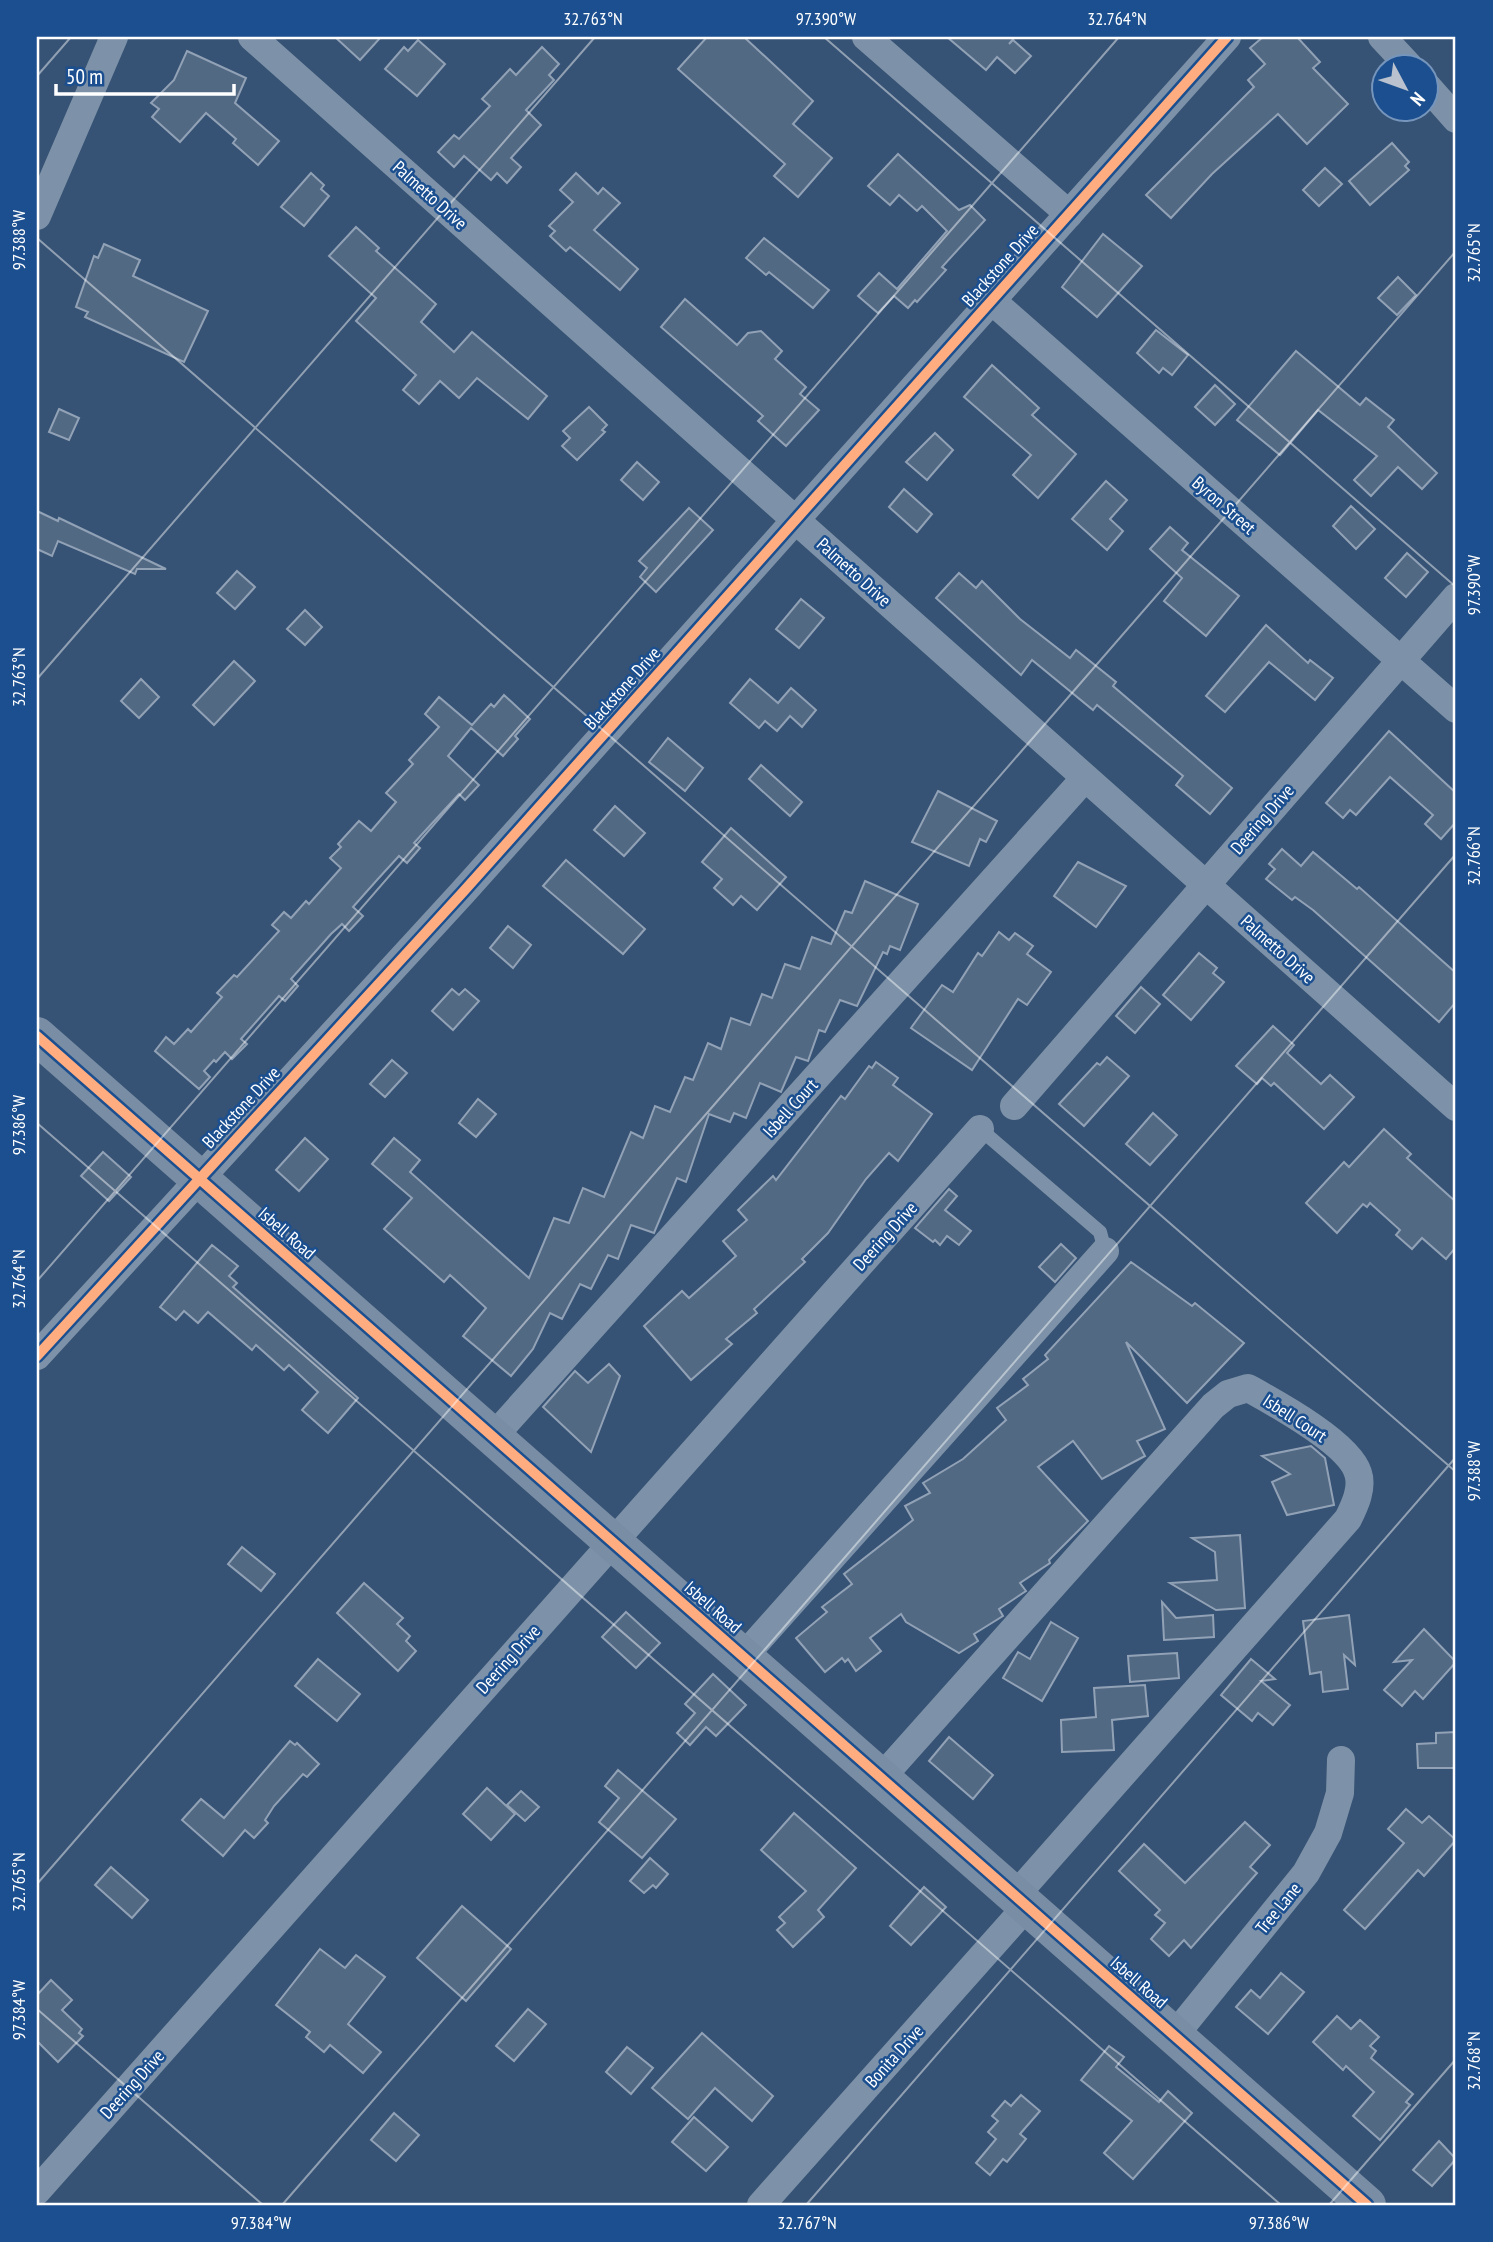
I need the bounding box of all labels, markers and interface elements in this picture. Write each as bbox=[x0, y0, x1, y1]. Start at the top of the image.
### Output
text: 32.763°N bbox=[563, 7, 623, 30]
text: 97.390°W bbox=[796, 7, 856, 30]
text: 32.764°N bbox=[1087, 7, 1147, 30]
scale bar bbox=[56, 52, 234, 96]
north arrow bbox=[1370, 52, 1440, 122]
text: 50 m bbox=[66, 63, 103, 90]
text: N bbox=[1405, 87, 1430, 111]
street label: Palmetto Drive bbox=[388, 156, 472, 234]
text: 97.388°W bbox=[7, 210, 30, 270]
street label: Blackstone Drive bbox=[957, 219, 1043, 311]
text: 32.765°N bbox=[1462, 223, 1485, 283]
street label: Byron Street bbox=[1187, 471, 1261, 539]
street label: Palmetto Drive bbox=[812, 533, 896, 611]
text: 97.390°W bbox=[1462, 555, 1485, 615]
street label: Blackstone Drive bbox=[579, 642, 665, 734]
text: 32.763°N bbox=[7, 647, 30, 707]
street label: Deering Drive bbox=[1225, 779, 1299, 859]
text: 32.766°N bbox=[1462, 826, 1485, 886]
street label: Palmetto Drive bbox=[1236, 910, 1320, 988]
street label: Blackstone Drive bbox=[197, 1061, 285, 1153]
street label: Isbell Court bbox=[758, 1074, 822, 1142]
text: 97.386°W bbox=[7, 1095, 30, 1155]
street label: Deering Drive bbox=[848, 1197, 922, 1275]
street label: Isbell Road bbox=[254, 1202, 320, 1264]
text: 32.764°N bbox=[7, 1249, 30, 1309]
street label: Isbell Court bbox=[1259, 1389, 1331, 1447]
text: 97.388°W bbox=[1462, 1441, 1485, 1501]
street label: Isbell Road bbox=[680, 1576, 746, 1638]
street label: Deering Drive bbox=[471, 1620, 545, 1698]
text: 32.765°N bbox=[7, 1852, 30, 1912]
street label: Tree Lane bbox=[1250, 1878, 1306, 1938]
street label: Isbell Road bbox=[1106, 1951, 1172, 2013]
text: 97.384°W bbox=[7, 1980, 30, 2040]
street label: Bonita Drive bbox=[860, 2020, 928, 2092]
text: 32.768°N bbox=[1462, 2031, 1485, 2091]
street label: Deering Drive bbox=[95, 2045, 169, 2123]
text: 97.384°W bbox=[231, 2211, 291, 2234]
text: 32.767°N bbox=[777, 2211, 837, 2234]
text: 97.386°W bbox=[1249, 2211, 1309, 2234]

